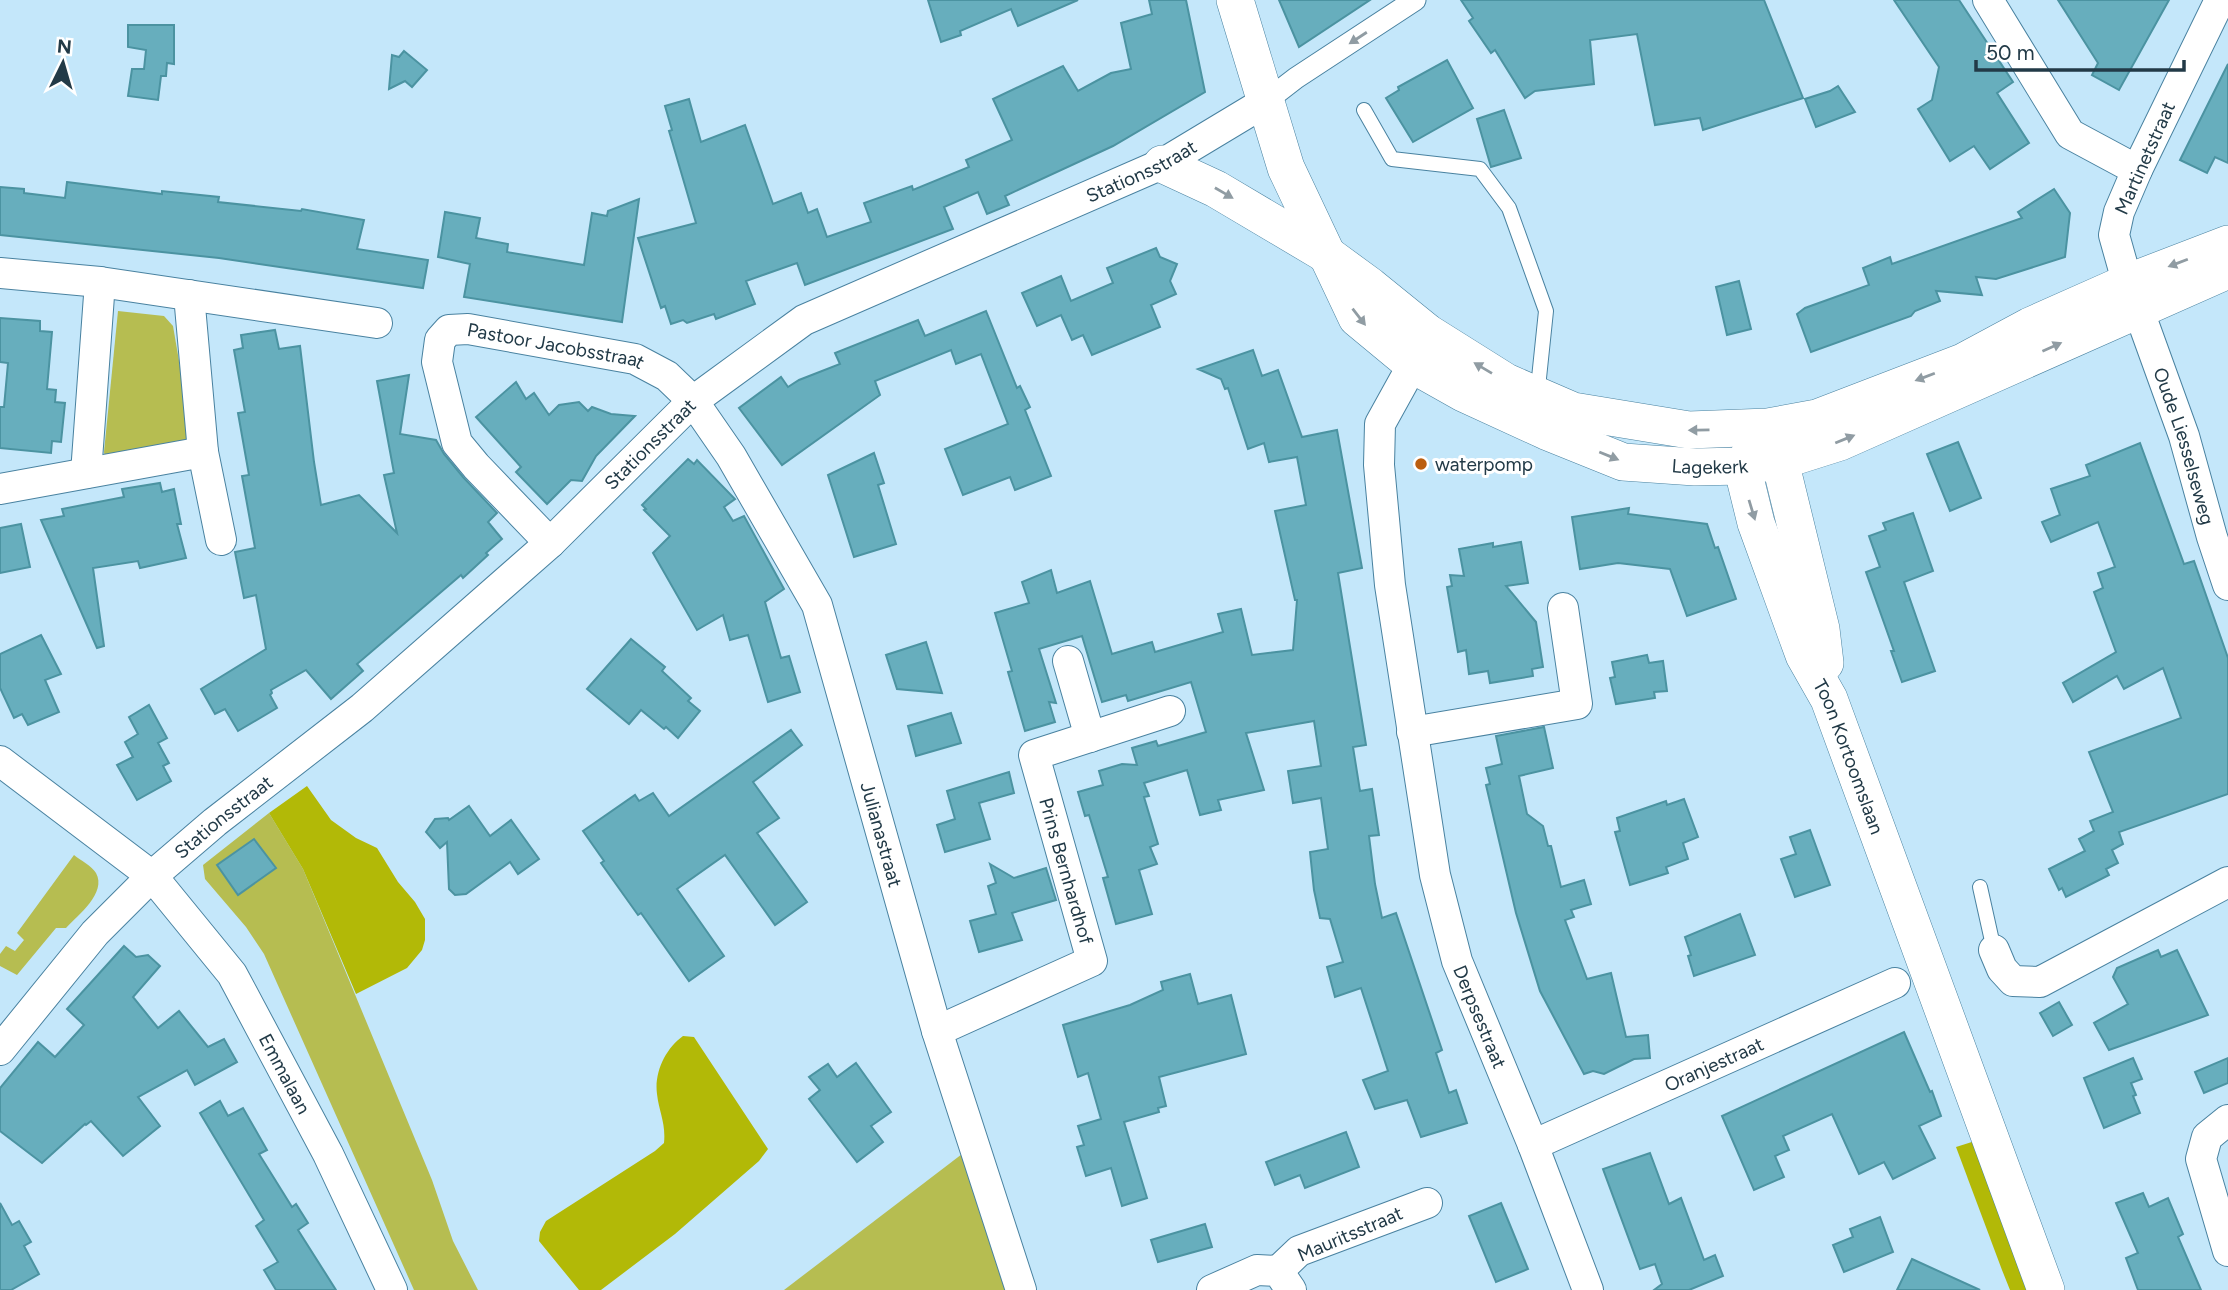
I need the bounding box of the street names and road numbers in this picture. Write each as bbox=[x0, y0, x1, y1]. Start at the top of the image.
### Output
street label: Martinetstraat bbox=[2110, 98, 2180, 218]
street label: Stationsstraat bbox=[1082, 135, 1200, 207]
street label: Pastoor Jacobsstraat bbox=[465, 318, 649, 374]
street label: Oude Liesselseweg bbox=[2149, 364, 2220, 527]
street label: Stationsstraat bbox=[599, 394, 700, 494]
street label: Lagekerk bbox=[1671, 454, 1750, 479]
street label: Toon Kortoomslaan bbox=[1809, 675, 1889, 837]
street label: Stationsstraat bbox=[169, 770, 277, 863]
street label: Julianastraat bbox=[856, 779, 907, 890]
street label: Prins Bernhardhof bbox=[1034, 795, 1098, 947]
street label: Derpsestraat bbox=[1449, 962, 1512, 1072]
street label: Emmalaan bbox=[254, 1030, 316, 1118]
street label: Oranjestraat bbox=[1661, 1032, 1767, 1096]
street label: Mauritsstraat bbox=[1294, 1201, 1406, 1267]

